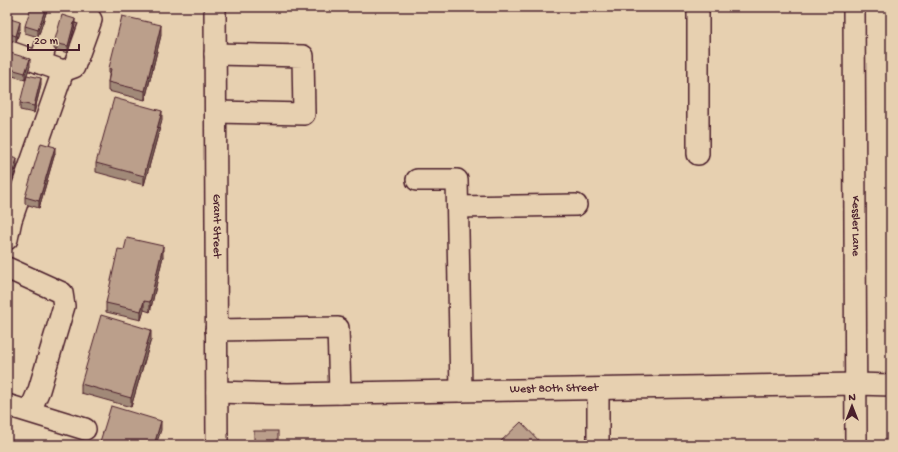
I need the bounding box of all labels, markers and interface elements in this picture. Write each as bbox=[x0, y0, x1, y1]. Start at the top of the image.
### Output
scale bar bbox=[28, 26, 79, 52]
text: 20 m bbox=[34, 35, 59, 49]
street label: Grant Street bbox=[209, 194, 223, 259]
street label: Kessler Lane bbox=[848, 196, 862, 257]
street label: West 80th Street bbox=[510, 382, 599, 397]
north arrow bbox=[832, 386, 872, 426]
text: N bbox=[848, 392, 856, 404]

